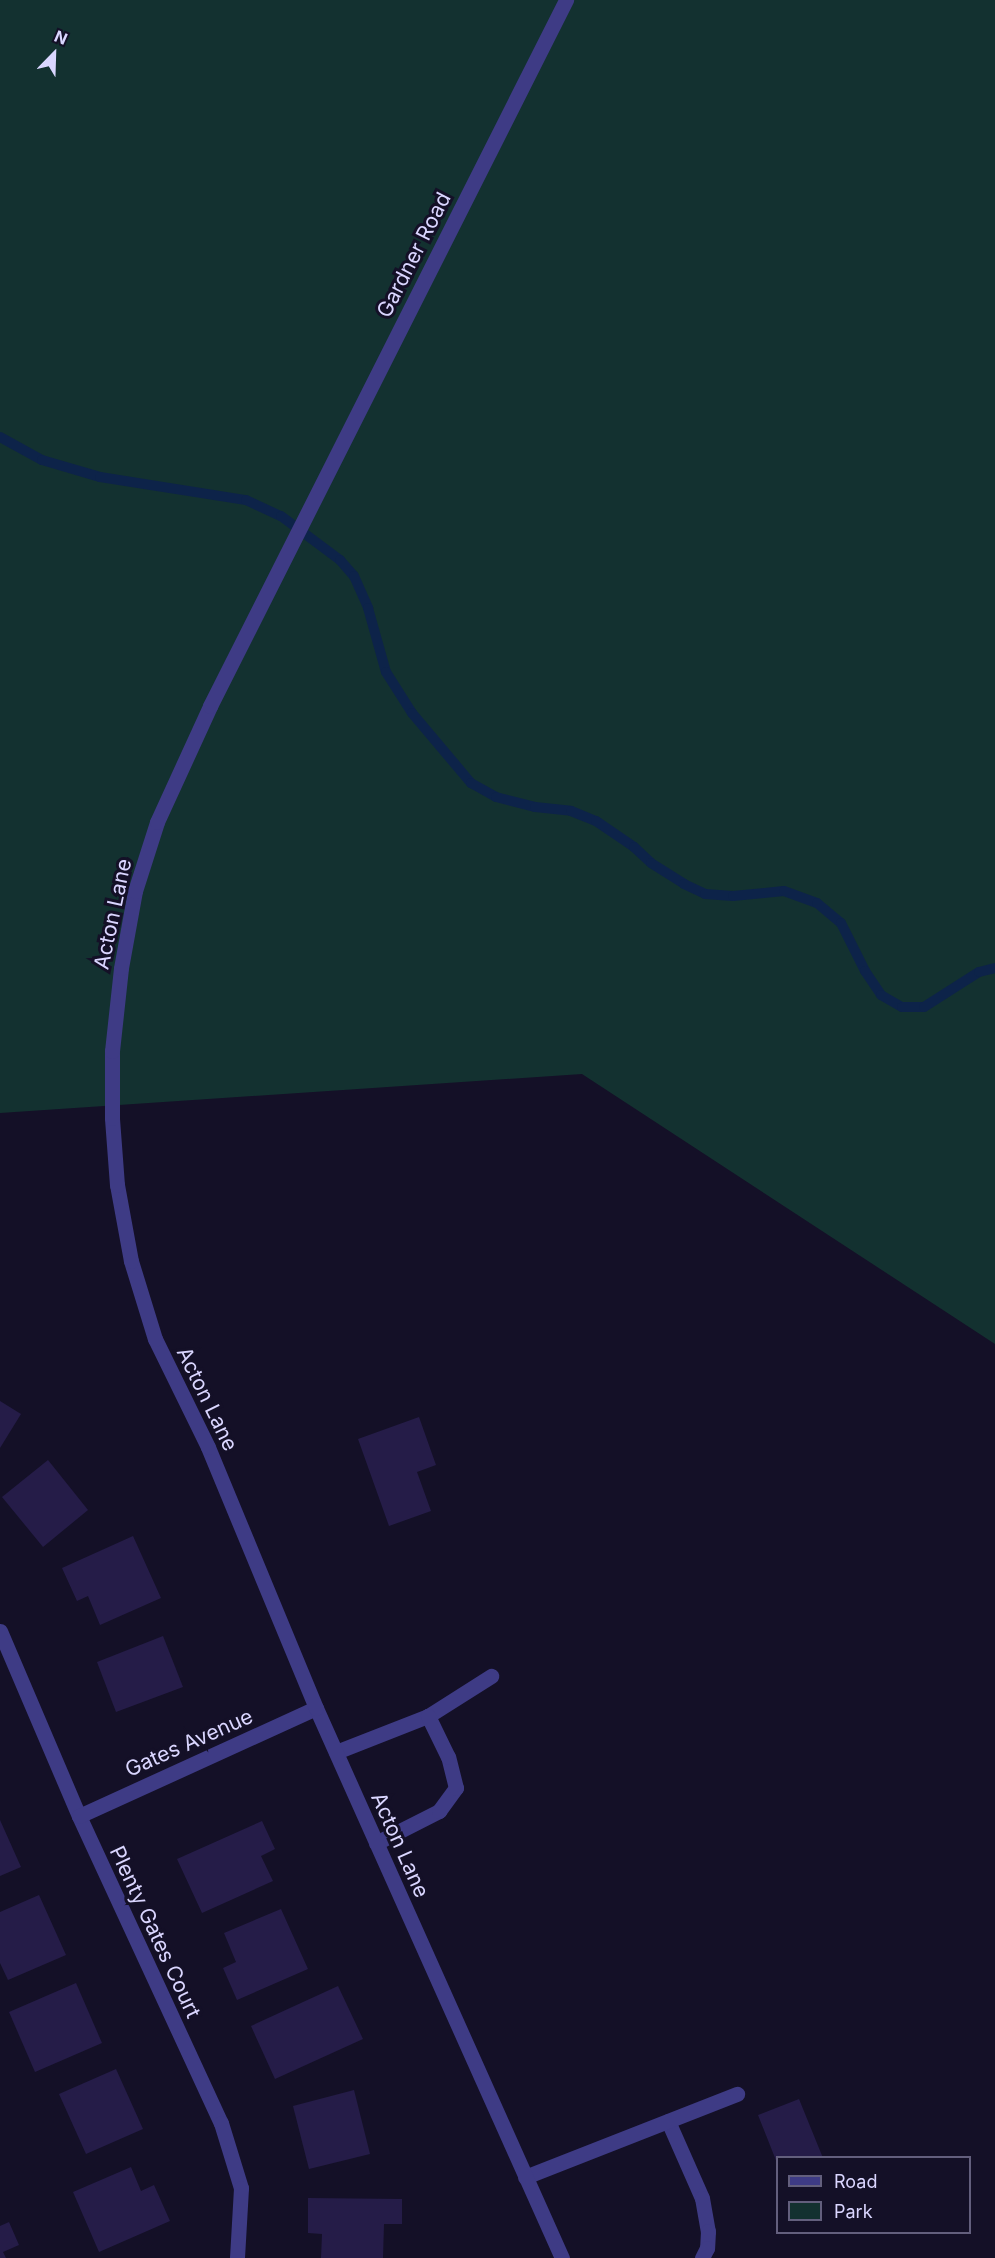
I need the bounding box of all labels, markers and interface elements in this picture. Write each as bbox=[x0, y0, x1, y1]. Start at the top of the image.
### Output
north arrow bbox=[24, 24, 84, 84]
text: N bbox=[52, 26, 71, 49]
street label: Gardner Road bbox=[372, 188, 456, 322]
street label: Acton Lane bbox=[89, 856, 137, 972]
street label: Acton Lane bbox=[171, 1343, 243, 1455]
street label: Gates Avenue bbox=[121, 1704, 257, 1782]
street label: Acton Lane bbox=[366, 1789, 434, 1901]
street label: Plenty Gates Court bbox=[104, 1842, 206, 2022]
legend bbox=[776, 2156, 971, 2234]
text: Road bbox=[834, 2171, 877, 2192]
text: Park bbox=[834, 2201, 873, 2222]

